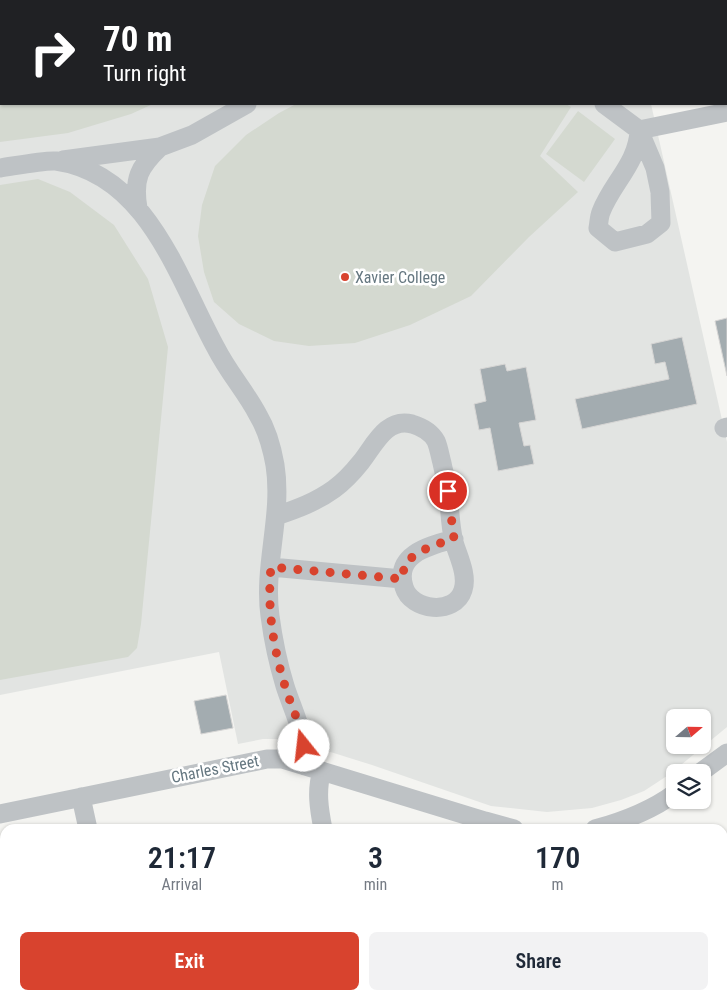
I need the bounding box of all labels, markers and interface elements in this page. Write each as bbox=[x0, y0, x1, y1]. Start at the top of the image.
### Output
text: 70 m bbox=[103, 19, 172, 60]
icon: right bbox=[20, 20, 85, 85]
text: Turn right bbox=[103, 61, 186, 86]
place label: Xavier College bbox=[355, 268, 445, 287]
marker: Xavier College bbox=[339, 271, 351, 283]
pin bbox=[427, 470, 469, 512]
icon: arrive bbox=[434, 477, 462, 505]
north arrow bbox=[666, 709, 711, 754]
map controls bbox=[666, 709, 711, 809]
position arrow bbox=[277, 719, 329, 771]
street label: Charles Street bbox=[170, 751, 261, 787]
button: layers bbox=[666, 764, 711, 809]
text: 21:17 bbox=[148, 840, 216, 875]
text: 3 bbox=[368, 840, 383, 875]
text: 170 bbox=[535, 840, 580, 875]
text: Arrival bbox=[162, 875, 202, 894]
text: min bbox=[364, 875, 387, 894]
text: m bbox=[552, 875, 564, 894]
button: Exit bbox=[20, 932, 359, 990]
button: Share bbox=[369, 932, 708, 990]

